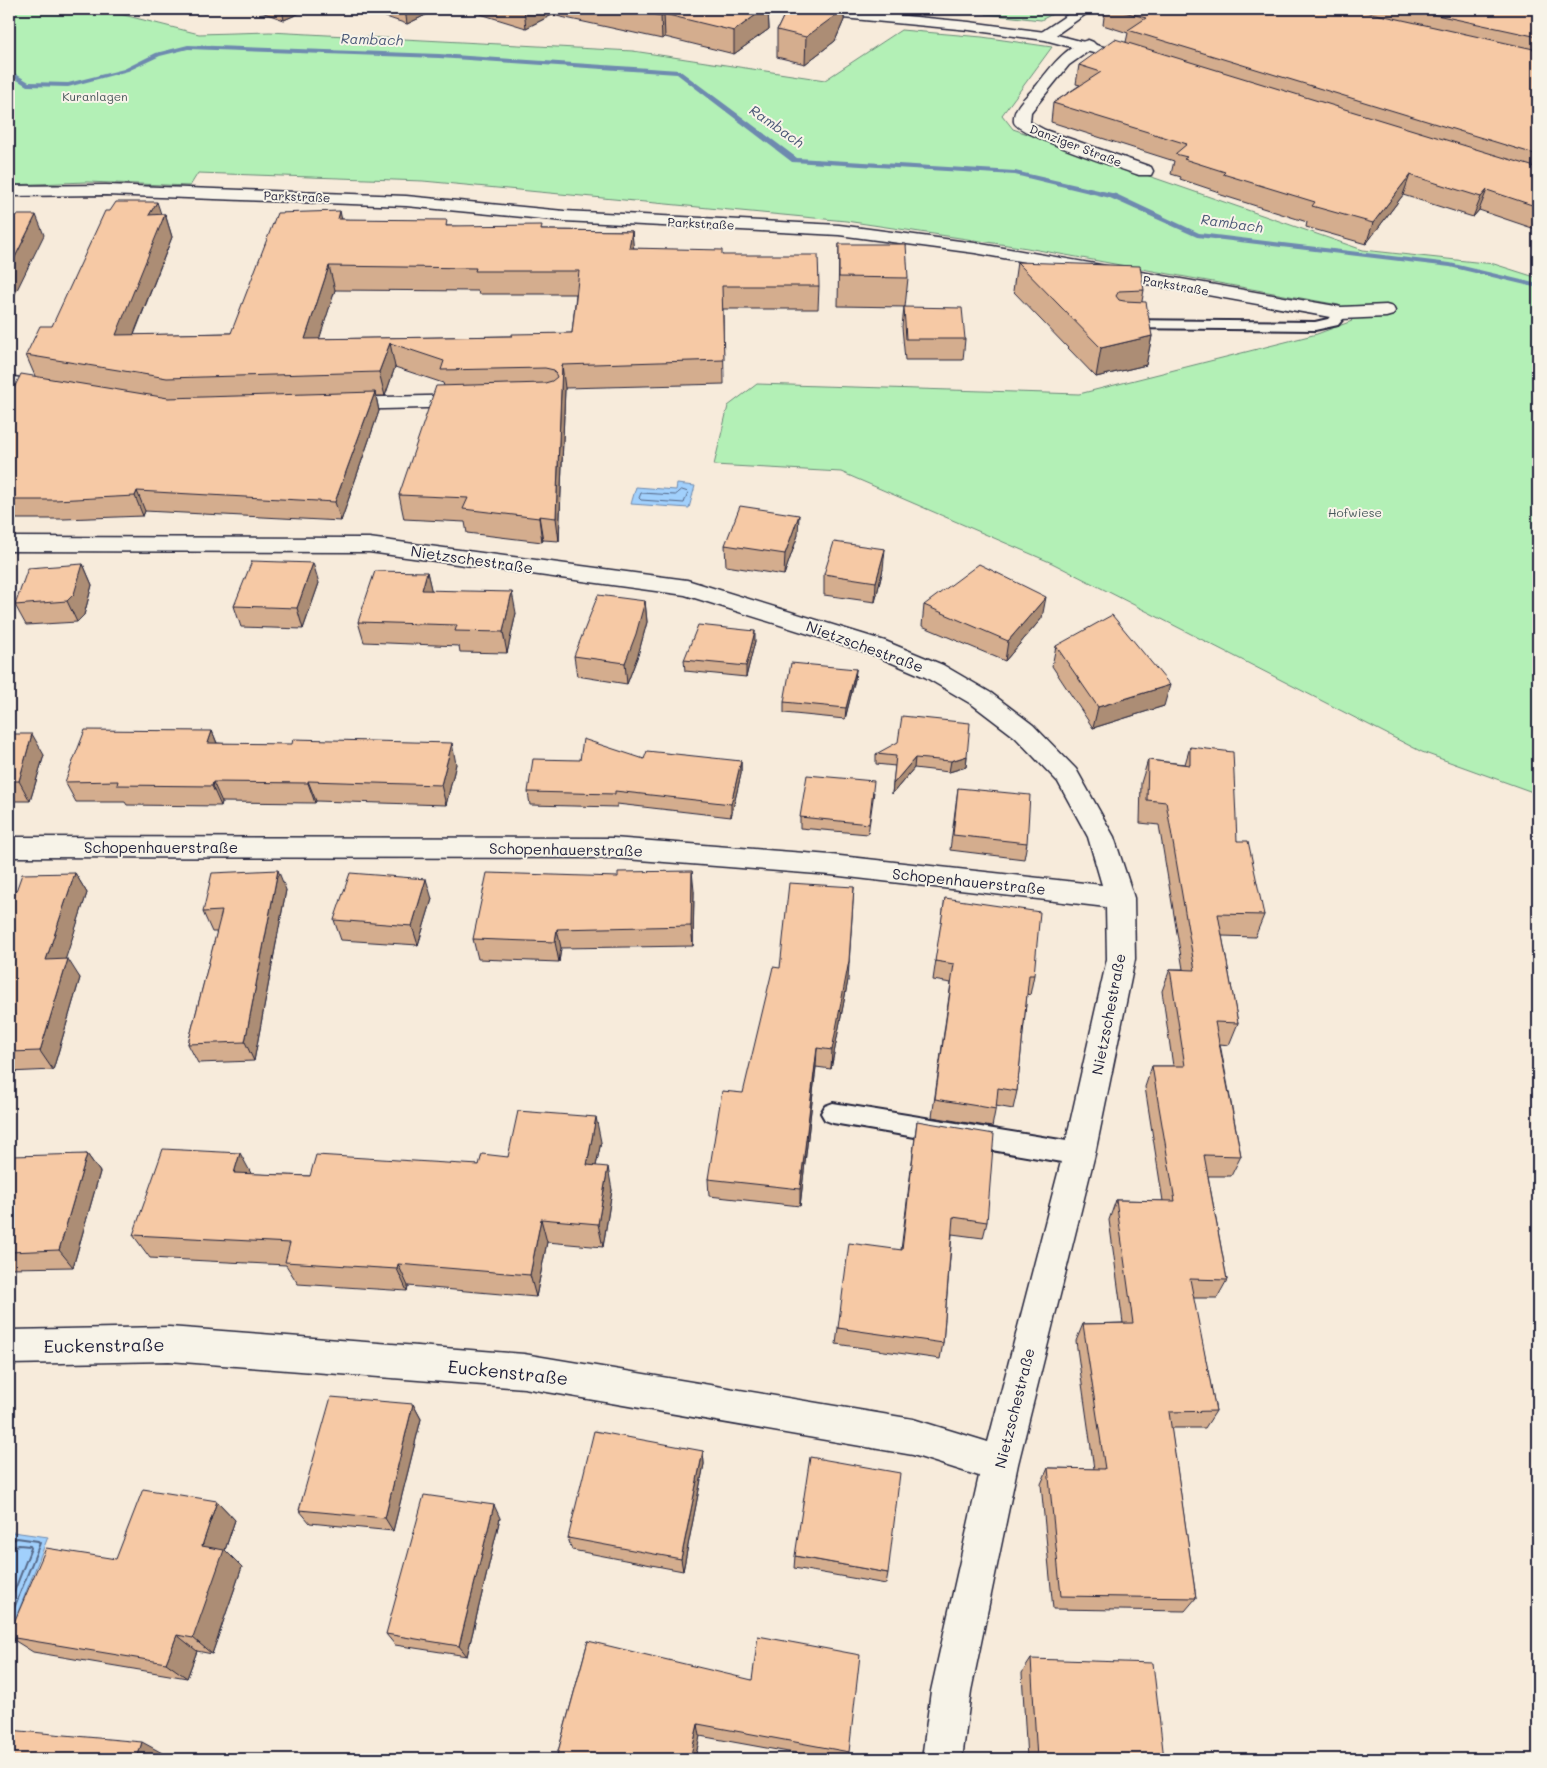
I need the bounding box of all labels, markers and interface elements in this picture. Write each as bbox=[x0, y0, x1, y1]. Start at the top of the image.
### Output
water label: Rambach bbox=[340, 28, 404, 50]
park label: Kuranlagen bbox=[62, 88, 128, 104]
water label: Rambach bbox=[746, 100, 808, 152]
street label: Danziger Straße bbox=[1028, 120, 1124, 170]
street label: Parkstraße bbox=[263, 187, 331, 205]
water label: Rambach bbox=[1200, 209, 1264, 237]
street label: Parkstraße bbox=[667, 213, 735, 233]
street label: Parkstraße bbox=[1142, 271, 1210, 299]
park label: Hofwiese bbox=[1328, 504, 1382, 520]
street label: Nietzschestraße bbox=[410, 541, 534, 577]
street label: Nietzschestraße bbox=[804, 616, 926, 676]
street label: Schopenhauerstraße bbox=[84, 837, 238, 857]
street label: Schopenhauerstraße bbox=[489, 838, 643, 860]
street label: Schopenhauerstraße bbox=[891, 863, 1047, 899]
street label: Nietzschestraße bbox=[1086, 952, 1130, 1076]
street label: Euckenstraße bbox=[43, 1332, 165, 1358]
street label: Nietzschestraße bbox=[989, 1346, 1039, 1470]
street label: Euckenstraße bbox=[447, 1354, 569, 1390]

